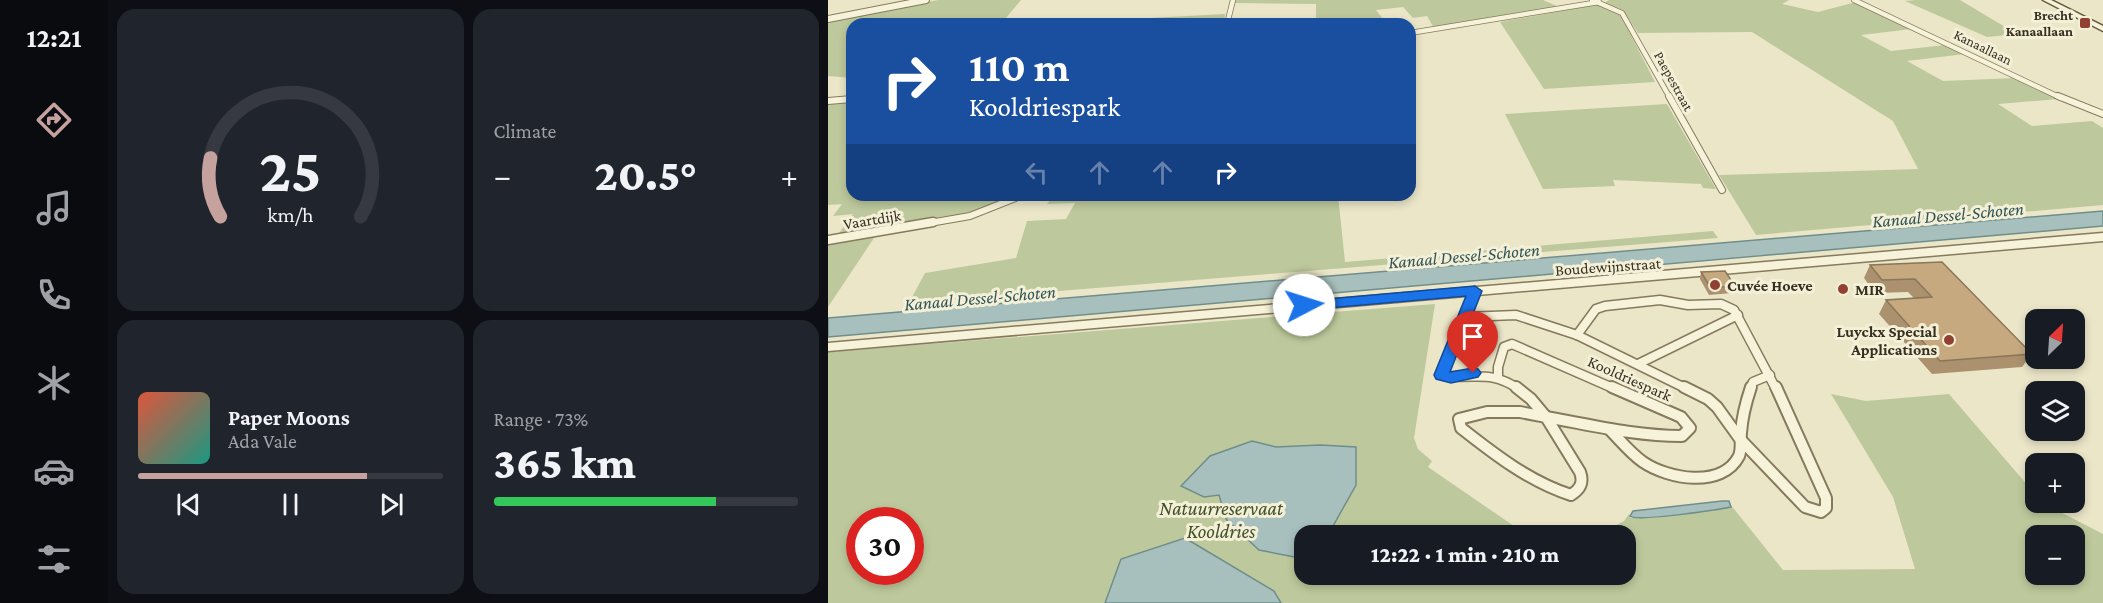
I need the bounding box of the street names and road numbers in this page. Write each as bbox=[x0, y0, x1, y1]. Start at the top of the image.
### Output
street label: Kanaallaan bbox=[1951, 26, 2015, 68]
street label: Paepestraat bbox=[1651, 49, 1697, 114]
street label: Vaartdijk bbox=[842, 206, 903, 233]
street label: Boudewijnstraat bbox=[1554, 254, 1662, 280]
street label: Kooldriespark bbox=[1585, 352, 1675, 406]

